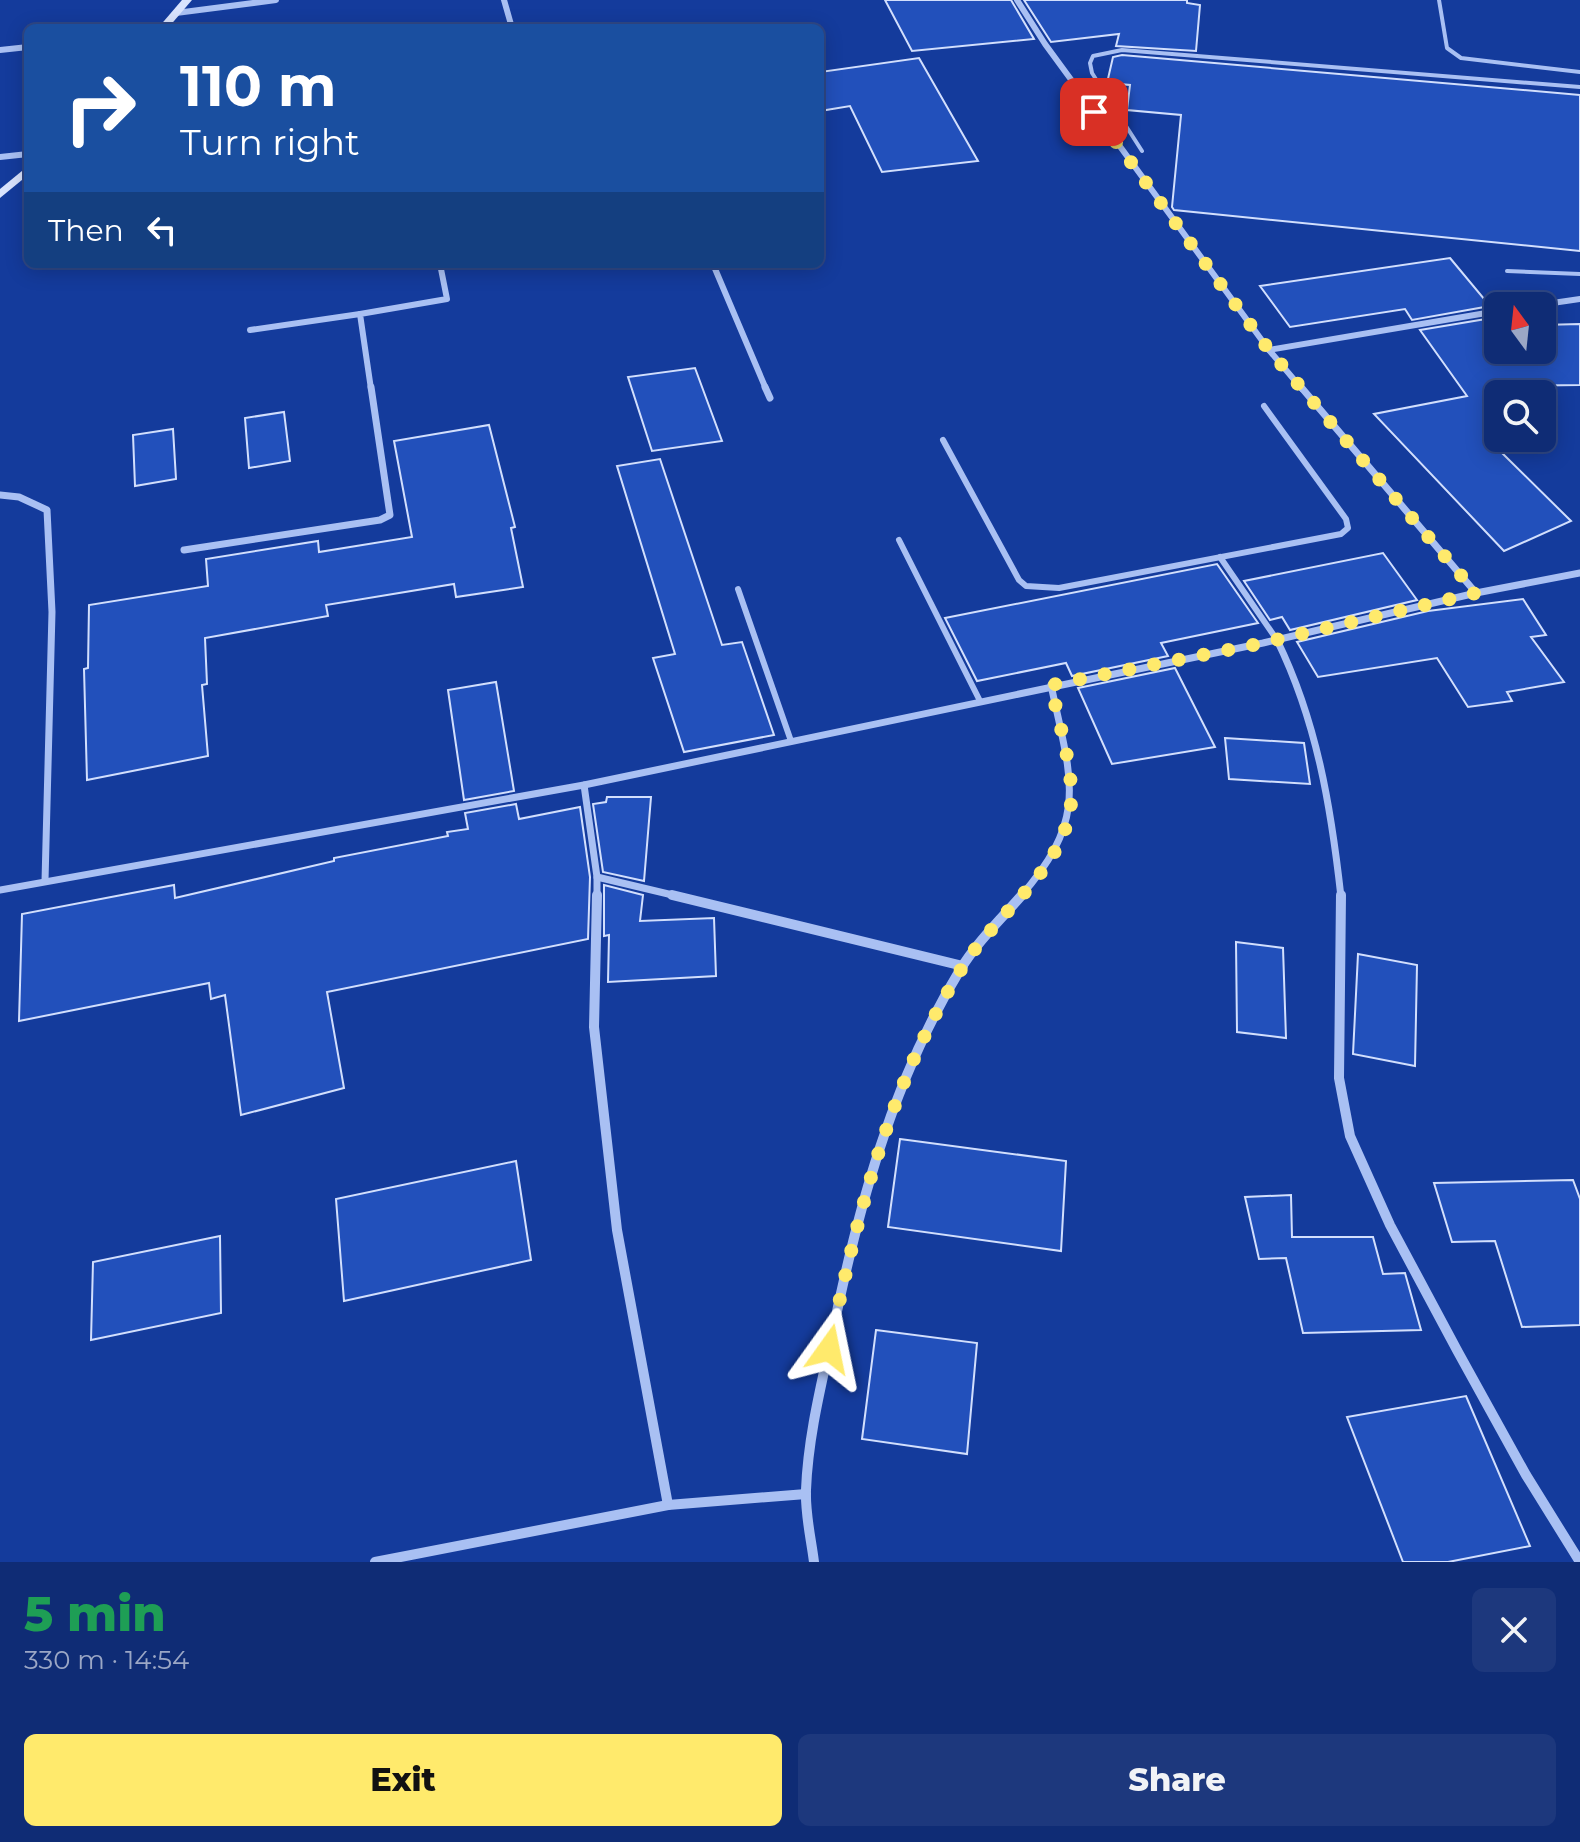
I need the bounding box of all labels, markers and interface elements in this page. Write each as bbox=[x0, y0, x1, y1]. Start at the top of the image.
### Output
text: 110 m bbox=[180, 52, 337, 120]
icon: right bbox=[48, 56, 152, 160]
pin bbox=[1060, 78, 1128, 146]
icon: arrive bbox=[1072, 90, 1116, 134]
text: Turn right bbox=[180, 120, 360, 164]
icon: left bbox=[140, 208, 184, 252]
text: Then bbox=[48, 212, 124, 249]
north arrow bbox=[1484, 292, 1556, 364]
map controls bbox=[1484, 292, 1556, 452]
button: search bbox=[1484, 380, 1556, 452]
position arrow bbox=[787, 1307, 871, 1391]
text: 5 min bbox=[24, 1585, 166, 1643]
button: close bbox=[1472, 1588, 1556, 1672]
text: 330 m · 14:54 bbox=[24, 1644, 189, 1676]
button: Exit bbox=[24, 1734, 782, 1826]
button: Share bbox=[798, 1734, 1556, 1826]

